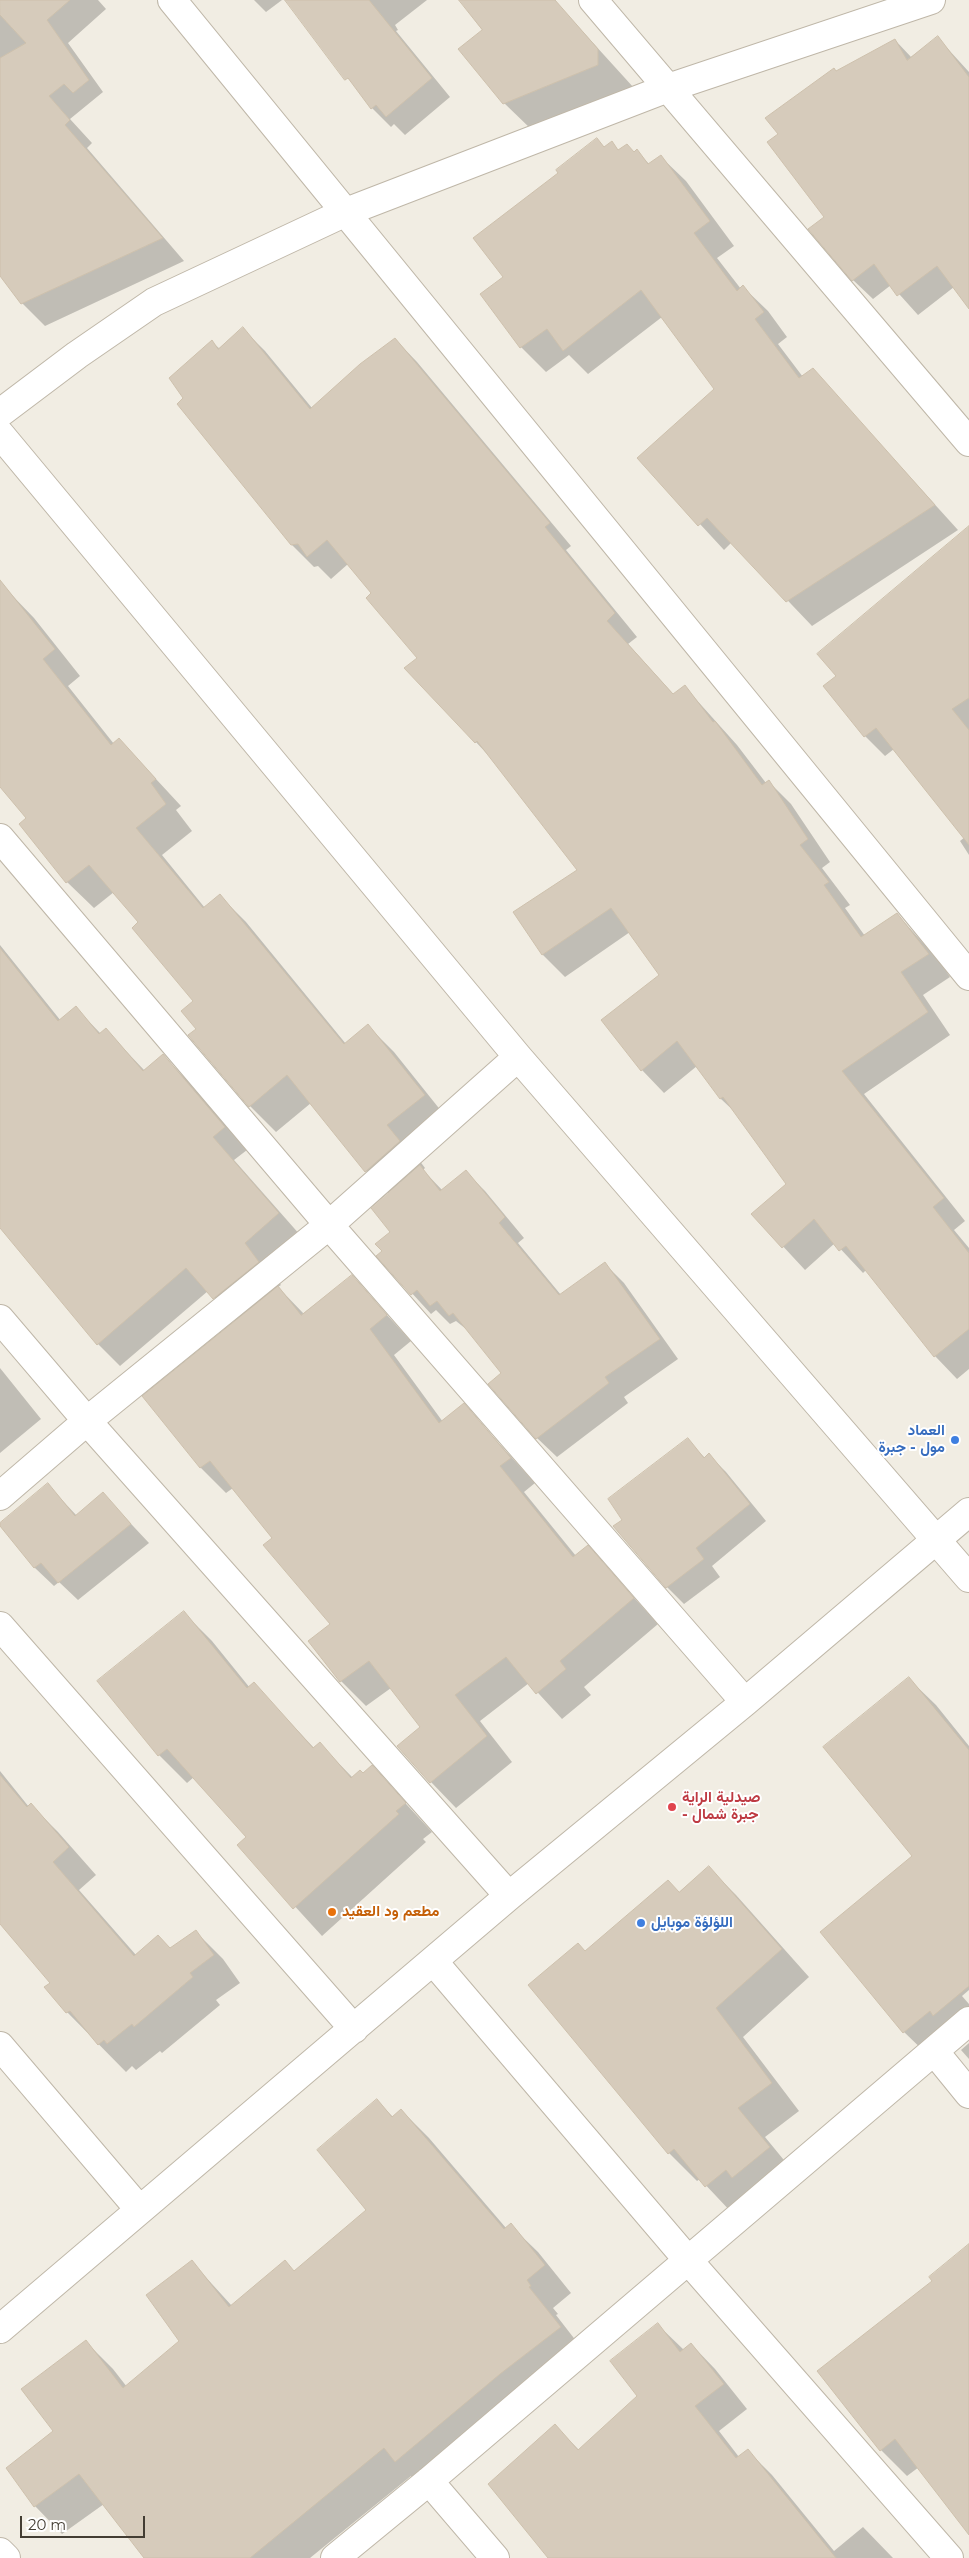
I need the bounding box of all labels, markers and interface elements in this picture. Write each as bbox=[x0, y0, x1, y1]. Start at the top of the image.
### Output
place label: العماد مول - جبرة bbox=[878, 1422, 945, 1457]
marker: العماد مول - جبرة bbox=[949, 1434, 961, 1446]
place label: صيدلية الراية - جبرة شمال bbox=[682, 1789, 760, 1824]
marker: صيدلية الراية - جبرة شمال bbox=[666, 1801, 678, 1813]
place label: مطعم ود العقيد bbox=[342, 1903, 439, 1921]
marker: مطعم ود العقيد bbox=[326, 1906, 338, 1918]
place label: اللؤلؤة موبايل bbox=[651, 1914, 733, 1932]
marker: اللؤلؤة موبايل bbox=[635, 1917, 647, 1929]
scale bar bbox=[22, 2506, 148, 2538]
text: 20 m bbox=[28, 2515, 66, 2534]

